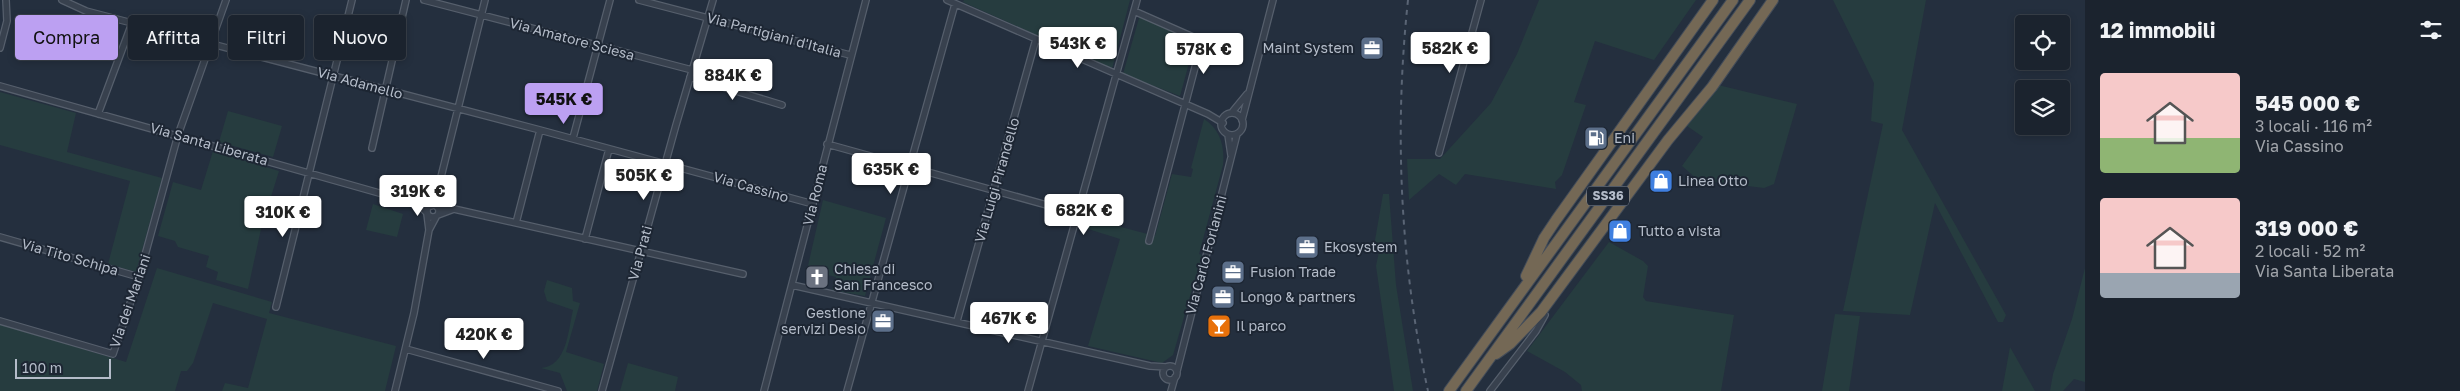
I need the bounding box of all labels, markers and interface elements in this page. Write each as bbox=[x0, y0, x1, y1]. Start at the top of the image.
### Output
street label: Via Partigiani d'Italia bbox=[705, 8, 843, 61]
street label: Via Amatore Sciesa bbox=[508, 14, 637, 63]
chip: Compra bbox=[15, 15, 118, 60]
chip: Affitta bbox=[128, 15, 218, 60]
chip: Filtri bbox=[228, 15, 304, 60]
chip: Nuovo bbox=[314, 15, 406, 60]
map controls bbox=[2015, 15, 2070, 135]
button: locate bbox=[2015, 15, 2070, 70]
icon: filters bbox=[2417, 16, 2445, 44]
text: 12 immobili bbox=[2100, 17, 2215, 43]
pin: 543K € bbox=[1037, 27, 1119, 69]
pin: 578K € bbox=[1163, 32, 1245, 75]
pin: 582K € bbox=[1409, 32, 1491, 74]
text: 543K € bbox=[1050, 33, 1106, 53]
office icon: Maint System bbox=[1359, 35, 1385, 61]
text: 582K € bbox=[1422, 38, 1478, 58]
text: 578K € bbox=[1176, 39, 1232, 59]
place label: Maint System bbox=[1263, 39, 1354, 56]
pin: 884K € bbox=[692, 58, 774, 101]
street label: Via Adamello bbox=[315, 63, 405, 102]
text: 884K € bbox=[704, 65, 762, 85]
button: layers bbox=[2015, 80, 2070, 135]
pin: 545K € bbox=[523, 82, 605, 125]
text: 545K € bbox=[536, 89, 592, 109]
text: 545 000 € bbox=[2255, 90, 2360, 116]
icon: home bbox=[2140, 93, 2200, 153]
street label: Via Luigi Pirandello bbox=[971, 115, 1022, 244]
text: 3 locali · 116 m² bbox=[2255, 116, 2372, 136]
street label: Via Santa Liberata bbox=[148, 119, 270, 168]
fuel station icon: Eni bbox=[1583, 125, 1609, 151]
place label: Eni bbox=[1614, 129, 1635, 146]
text: Via Cassino bbox=[2255, 136, 2344, 156]
pin: 635K € bbox=[850, 152, 932, 195]
pin: 505K € bbox=[603, 158, 685, 201]
text: 635K € bbox=[863, 159, 919, 179]
street label: Via Roma bbox=[799, 162, 830, 227]
text: 505K € bbox=[616, 165, 672, 185]
street label: Via Cassino bbox=[712, 168, 791, 205]
shop icon: Linea Otto bbox=[1648, 168, 1674, 194]
place label: Linea Otto bbox=[1678, 172, 1748, 189]
pin: 319K € bbox=[377, 174, 459, 217]
text: 319K € bbox=[390, 181, 446, 201]
road number: SS36 bbox=[1587, 187, 1629, 206]
street label: Via Carlo Forlanini bbox=[1181, 193, 1230, 316]
pin: 682K € bbox=[1043, 194, 1125, 236]
pin: 310K € bbox=[242, 196, 324, 238]
text: 682K € bbox=[1055, 200, 1113, 220]
text: 310K € bbox=[255, 202, 311, 222]
text: 319 000 € bbox=[2255, 215, 2358, 241]
shop icon: Tutto a vista bbox=[1607, 218, 1633, 244]
icon: home bbox=[2140, 218, 2200, 278]
place label: Tutto a vista bbox=[1638, 222, 1721, 239]
street label: Via Prati bbox=[624, 224, 655, 282]
office icon: Ekosystem bbox=[1294, 234, 1320, 260]
street label: Via Tito Schipa bbox=[20, 235, 121, 278]
place label: Ekosystem bbox=[1324, 238, 1397, 255]
text: 2 locali · 52 m² bbox=[2255, 241, 2365, 261]
street label: Via dei Mariani bbox=[106, 252, 154, 350]
office icon: Fusion Trade bbox=[1220, 259, 1246, 285]
place label: Chiesa di San Francesco bbox=[834, 260, 932, 293]
text: Via Santa Liberata bbox=[2255, 261, 2394, 281]
place label: Fusion Trade bbox=[1250, 263, 1336, 280]
church icon: Chiesa di San Francesco bbox=[804, 264, 830, 290]
office icon: Longo & partners bbox=[1210, 284, 1236, 310]
place label: Longo & partners bbox=[1240, 288, 1356, 305]
pin: 467K € bbox=[968, 302, 1050, 344]
place label: Gestione servizi Desio bbox=[781, 304, 866, 337]
office icon: Gestione servizi Desio bbox=[870, 308, 896, 334]
text: 467K € bbox=[981, 308, 1037, 328]
bar icon: Il parco bbox=[1206, 313, 1232, 339]
place label: Il parco bbox=[1236, 317, 1286, 334]
pin: 420K € bbox=[443, 318, 525, 360]
text: 420K € bbox=[455, 324, 513, 344]
scale bar bbox=[15, 356, 111, 379]
text: 100 m bbox=[22, 359, 62, 376]

